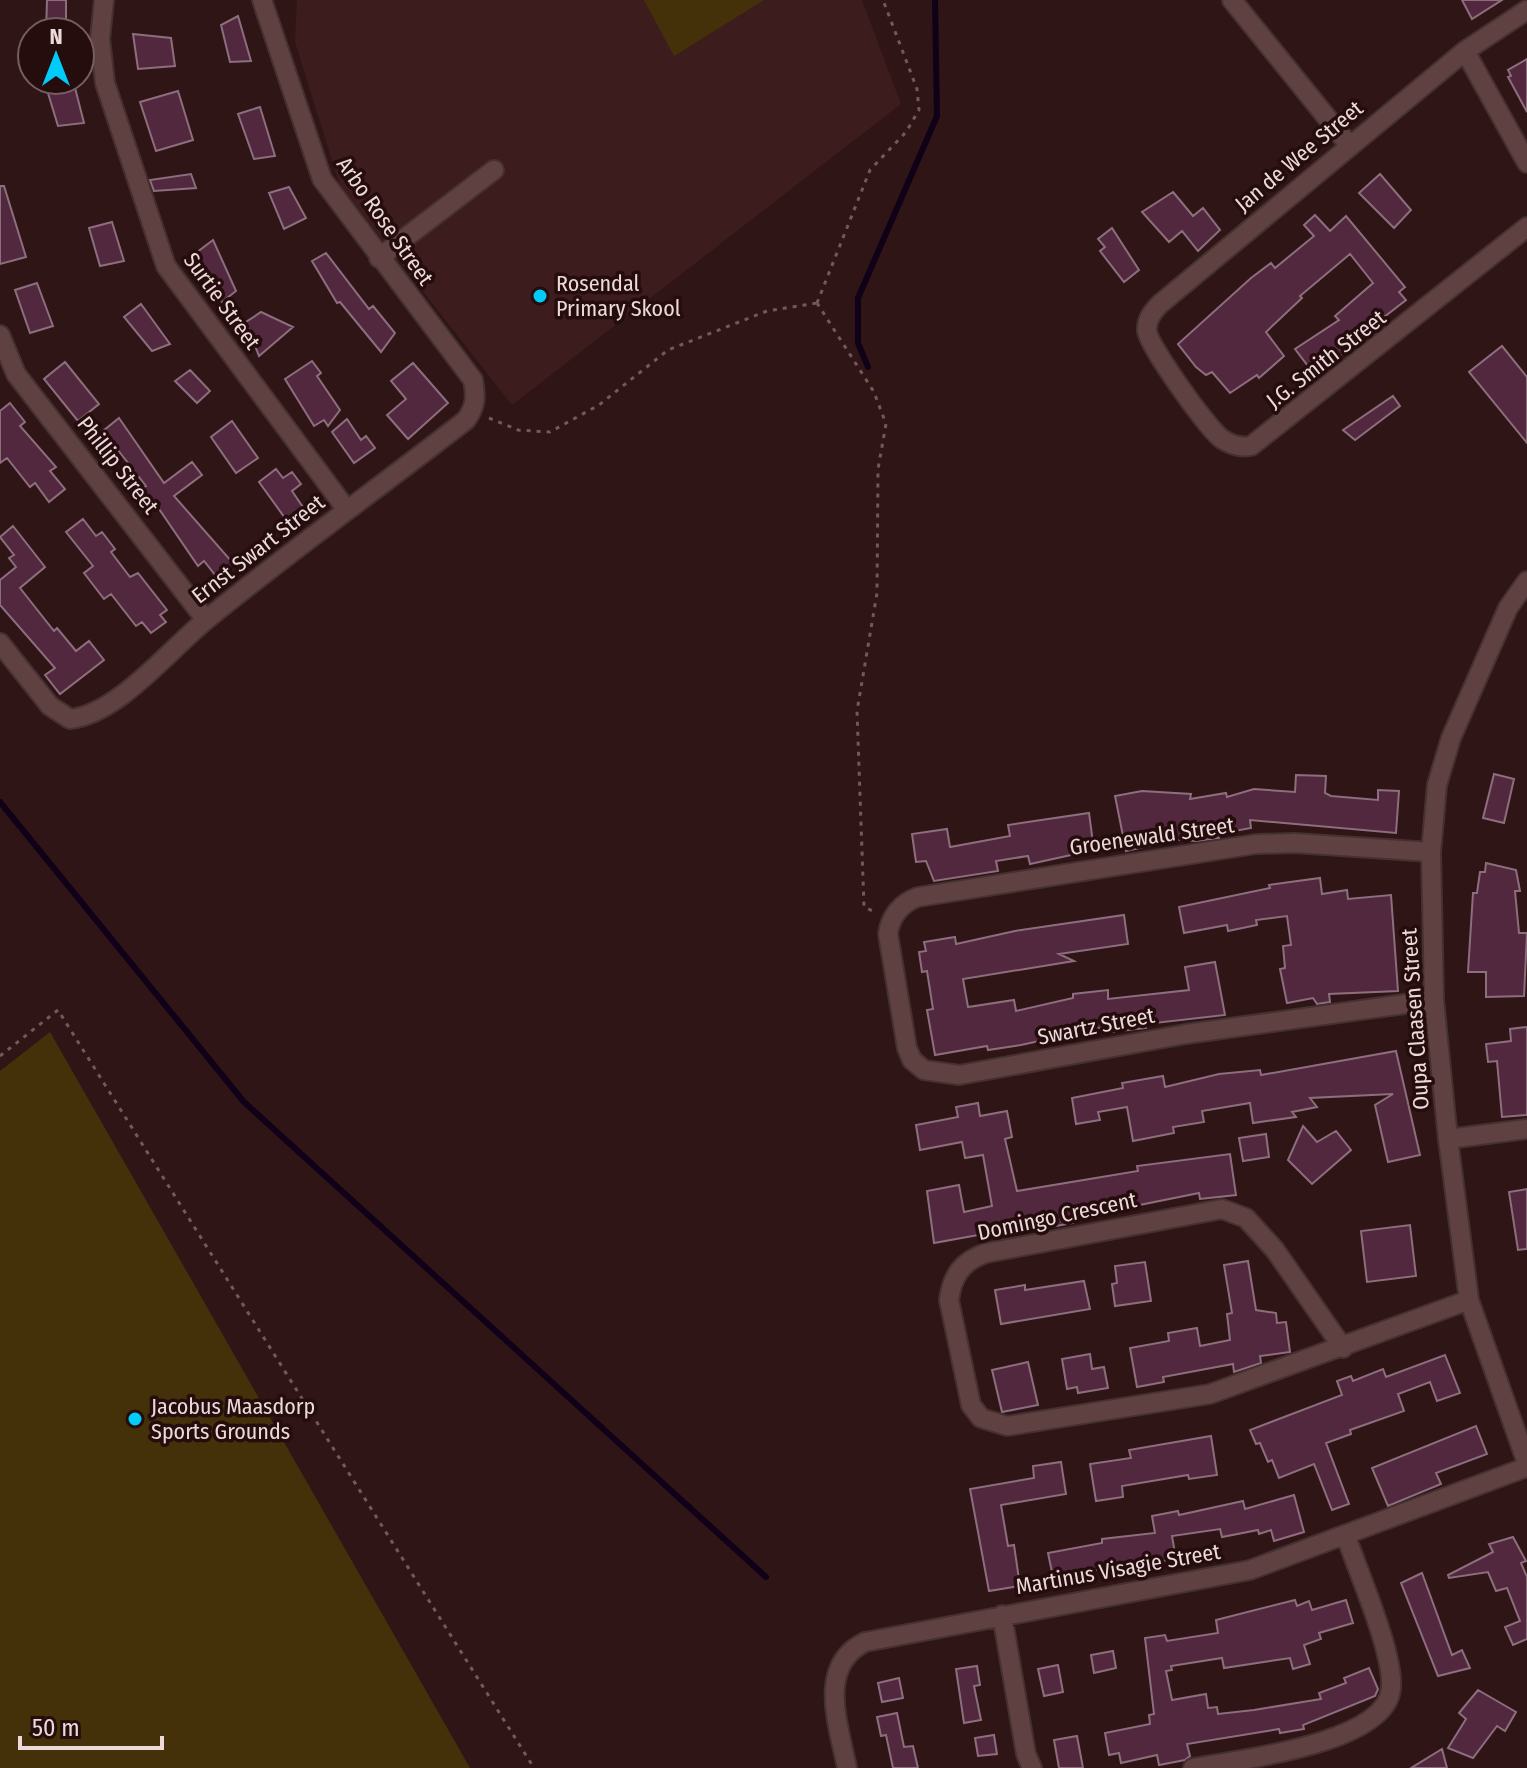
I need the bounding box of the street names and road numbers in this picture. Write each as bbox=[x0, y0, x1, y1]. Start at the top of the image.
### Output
street label: Jan de Wee Street bbox=[1230, 94, 1369, 217]
street label: Arbo Rose Street bbox=[331, 152, 440, 291]
street label: Surtie Street bbox=[178, 247, 267, 355]
street label: J.G. Smith Street bbox=[1261, 304, 1392, 414]
street label: Phillip Street bbox=[72, 411, 165, 520]
street label: Ernst Swart Street bbox=[186, 488, 330, 609]
street label: Groenewald Street bbox=[1068, 811, 1237, 861]
street label: Oupa Claasen Street bbox=[1395, 927, 1435, 1111]
street label: Swartz Street bbox=[1035, 1001, 1158, 1051]
street label: Domingo Crescent bbox=[975, 1186, 1140, 1246]
street label: Martinus Visagie Street bbox=[1014, 1538, 1223, 1600]

